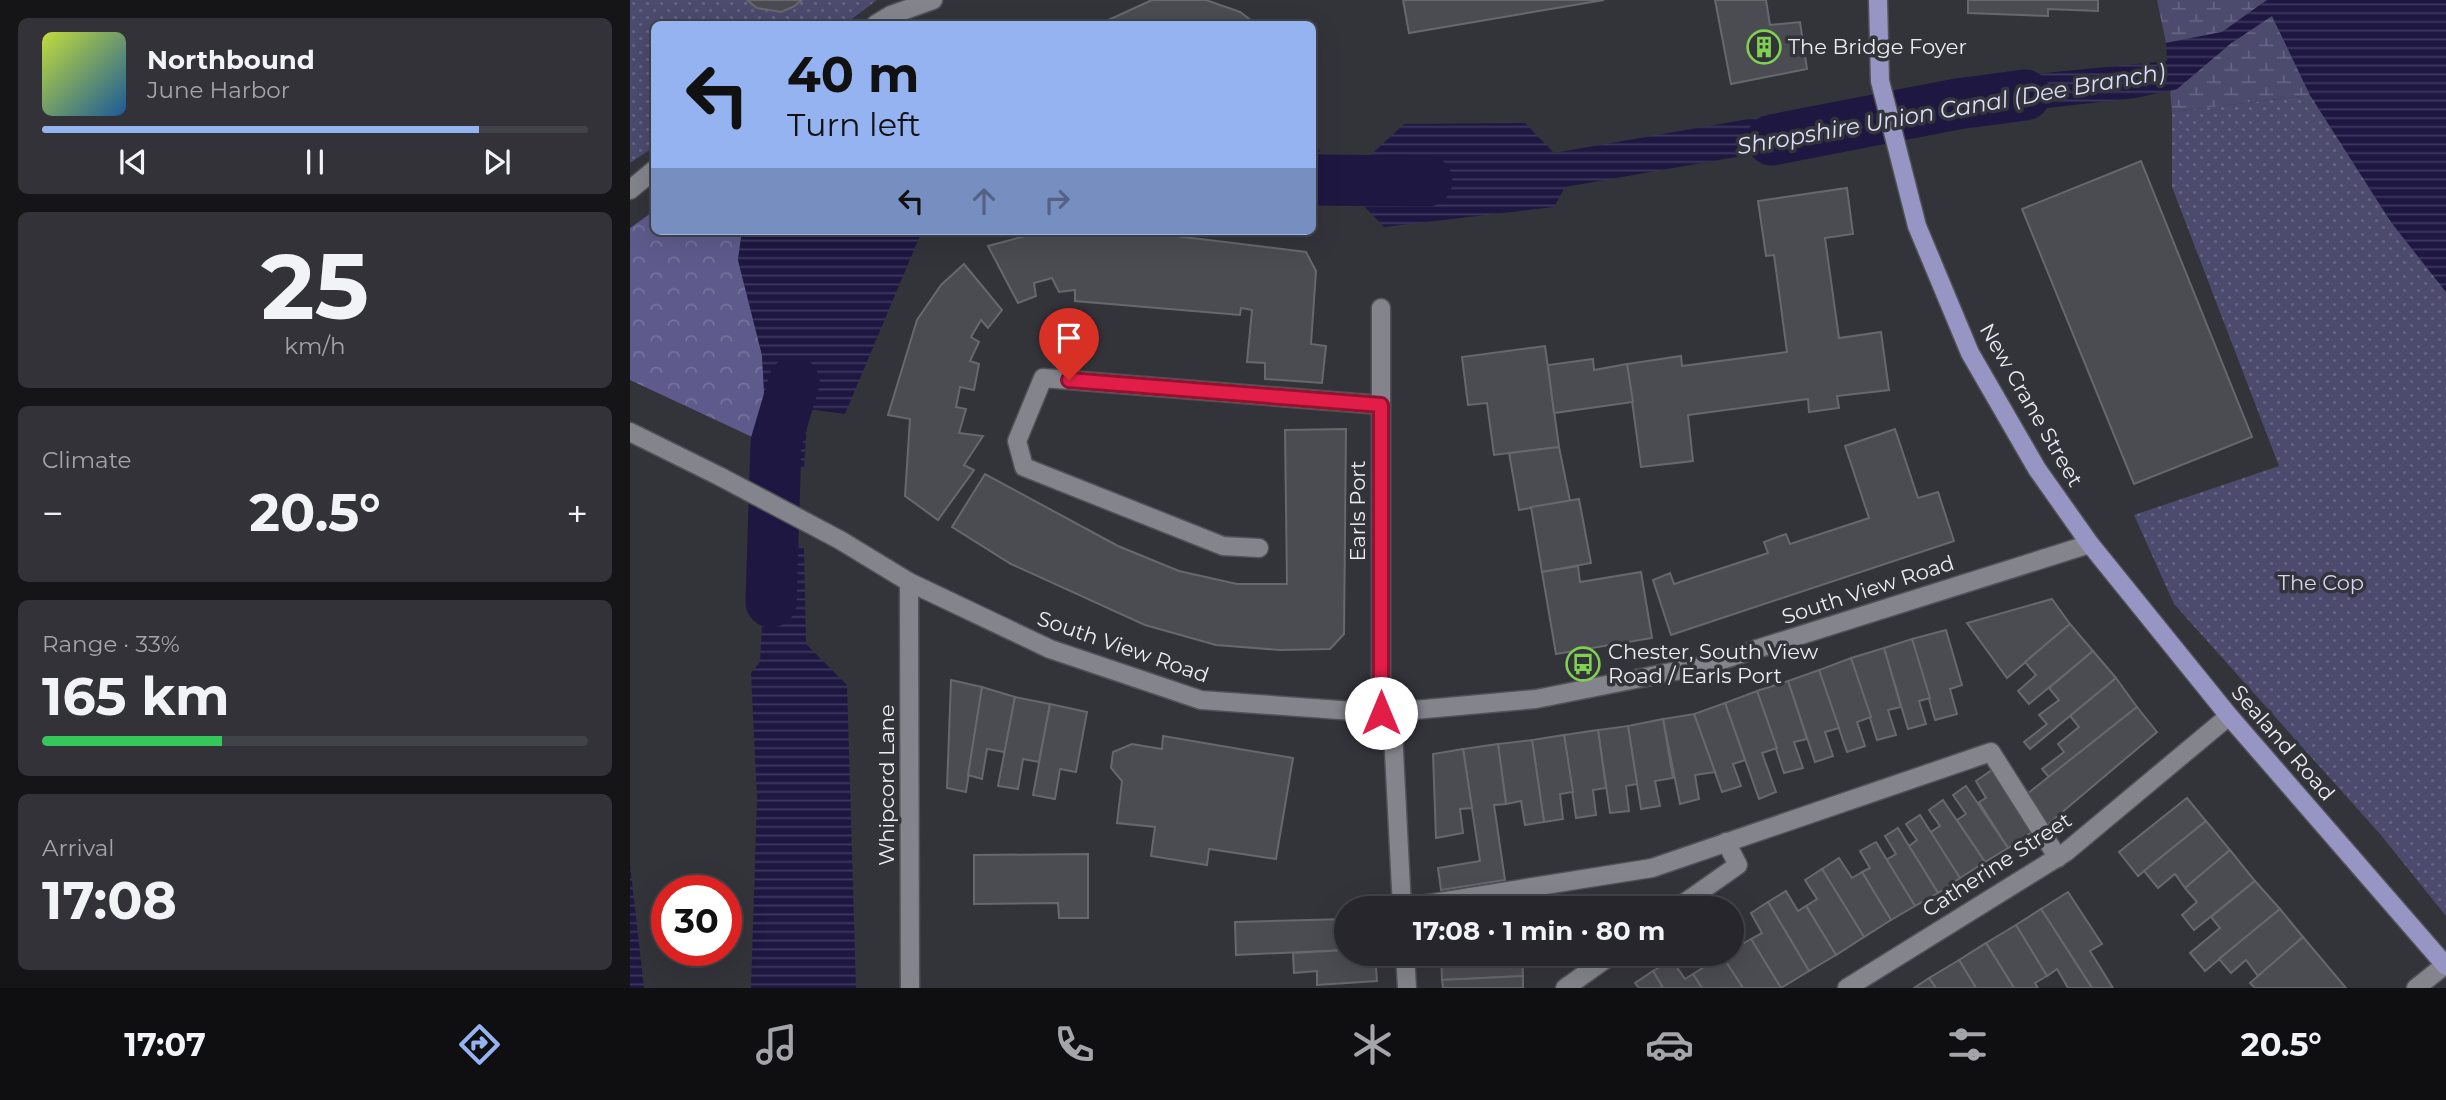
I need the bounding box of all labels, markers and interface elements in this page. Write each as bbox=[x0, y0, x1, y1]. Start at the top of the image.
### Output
building icon: The Bridge Foyer bbox=[1745, 28, 1783, 66]
place label: The Bridge Foyer bbox=[1788, 34, 1967, 59]
text: Northbound bbox=[147, 44, 315, 76]
text: 40 m bbox=[787, 45, 919, 104]
icon: left bbox=[672, 49, 763, 140]
water label: Shropshire Union Canal (Dee Branch) bbox=[1735, 57, 2167, 161]
text: June Harbor bbox=[147, 76, 290, 104]
text: Turn left bbox=[787, 105, 921, 144]
icon: previous bbox=[114, 143, 152, 181]
icon: pause bbox=[296, 143, 334, 181]
icon: next bbox=[478, 143, 516, 181]
icon: left bbox=[892, 182, 930, 220]
icon: ahead bbox=[965, 182, 1003, 220]
icon: right bbox=[1038, 182, 1076, 220]
text: 25 bbox=[261, 231, 369, 342]
pin bbox=[1039, 308, 1099, 380]
icon: arrive bbox=[1050, 319, 1088, 357]
street label: New Crane Street bbox=[1975, 319, 2088, 491]
text: km/h bbox=[284, 332, 346, 360]
text: Climate bbox=[42, 446, 131, 474]
street label: Earls Port bbox=[1345, 460, 1370, 562]
text: 20.5° bbox=[249, 481, 381, 544]
text: − bbox=[42, 490, 64, 537]
text: + bbox=[566, 490, 588, 537]
street label: South View Road bbox=[1779, 550, 1957, 629]
park label: The Cop bbox=[2278, 570, 2364, 595]
street label: South View Road bbox=[1034, 605, 1212, 688]
text: Range · 33% bbox=[42, 630, 180, 658]
place label: Chester, South View Road / Earls Port bbox=[1608, 639, 1819, 688]
bus stop icon: Chester, South View Road / Earls Port bbox=[1564, 645, 1602, 683]
text: 165 km bbox=[42, 665, 230, 728]
position arrow bbox=[1344, 676, 1418, 750]
street label: Sealand Road bbox=[2227, 680, 2340, 805]
street label: Whipcord Lane bbox=[874, 704, 899, 866]
street label: Catherine Street bbox=[1918, 807, 2076, 922]
text: Arrival bbox=[42, 834, 115, 862]
text: 17:08 bbox=[42, 869, 177, 932]
speed limit sign: 30 bbox=[651, 875, 742, 966]
text: 17:08 · 1 min · 80 m bbox=[1413, 915, 1665, 947]
icon: directions bbox=[455, 1020, 504, 1069]
icon: music bbox=[752, 1020, 801, 1069]
icon: phone bbox=[1050, 1020, 1099, 1069]
icon: climate bbox=[1348, 1020, 1397, 1069]
icon: car bbox=[1645, 1020, 1694, 1069]
icon: filters bbox=[1943, 1020, 1992, 1069]
text: 17:07 bbox=[124, 1025, 206, 1064]
text: 20.5° bbox=[2241, 1025, 2322, 1064]

